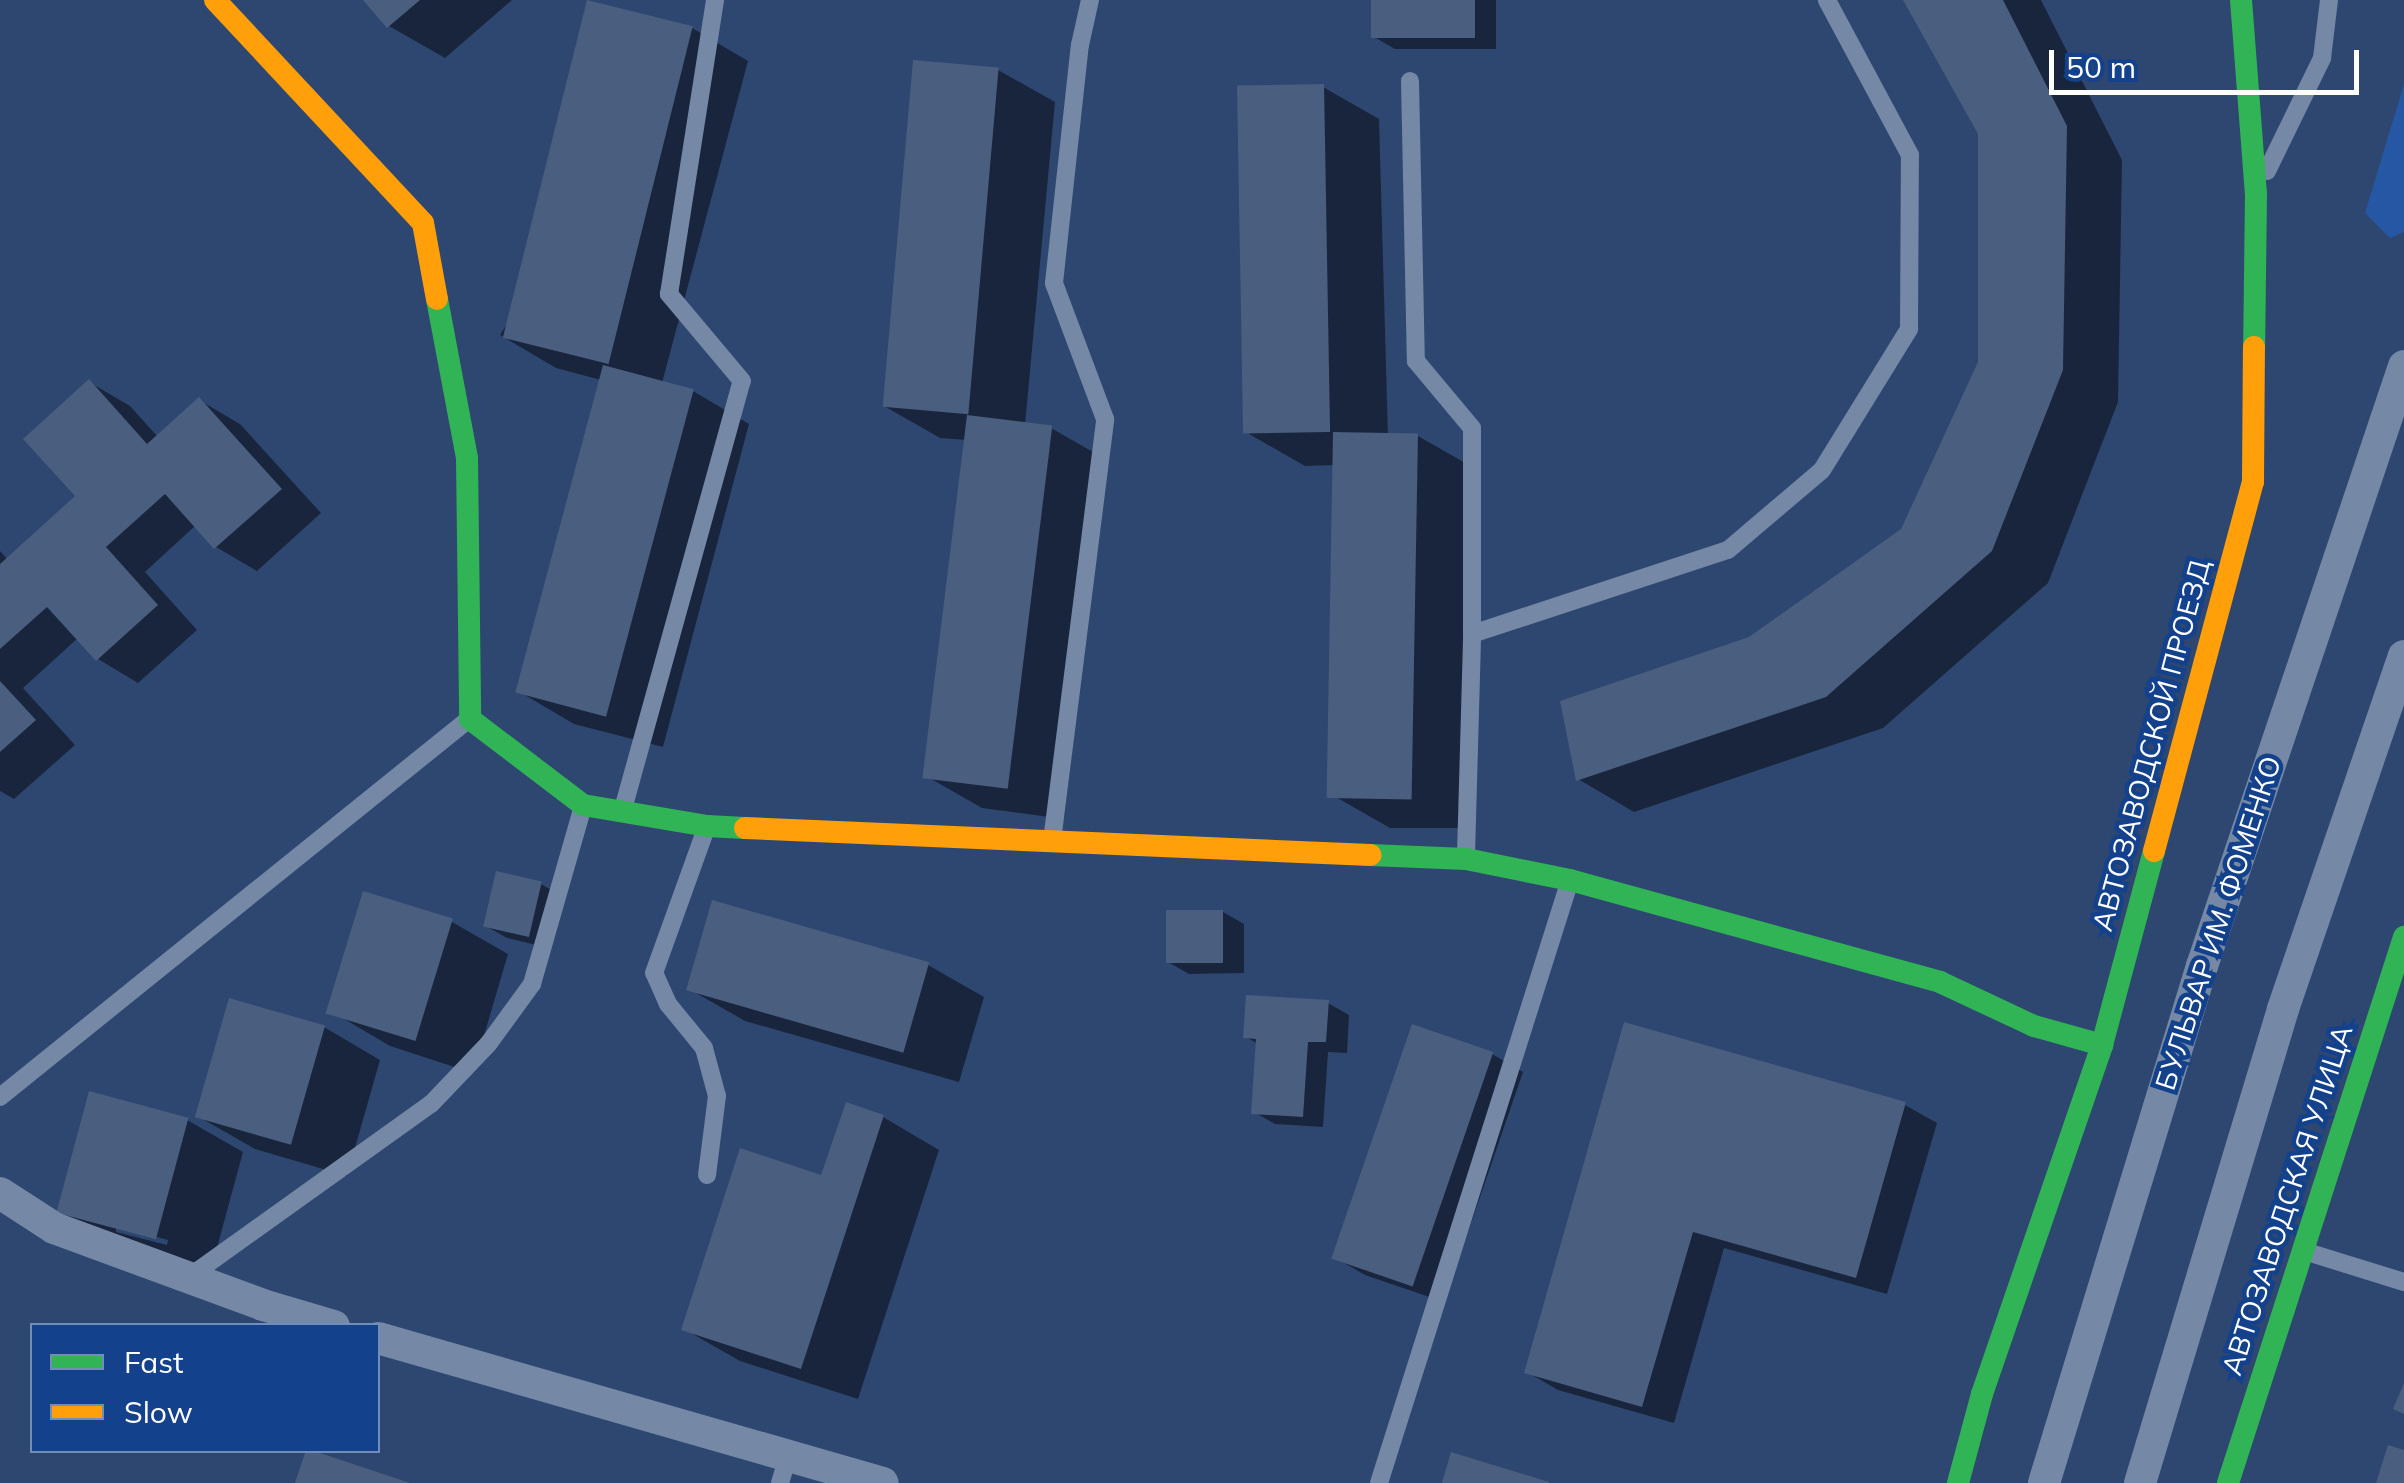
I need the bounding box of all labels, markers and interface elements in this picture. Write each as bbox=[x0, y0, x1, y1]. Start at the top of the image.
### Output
scale bar bbox=[2054, 30, 2364, 92]
text: 50 m bbox=[2066, 48, 2136, 86]
street label: АВТОЗАВОДСКОЙ ПРОЕЗД bbox=[2085, 556, 2217, 934]
street label: БУЛЬВАР ИМ. ФОМЕНКО bbox=[2148, 752, 2288, 1094]
street label: АВТОЗАВОДСКАЯ УЛИЦА bbox=[2214, 1021, 2360, 1379]
legend bbox=[30, 1323, 380, 1453]
text: Fast bbox=[124, 1343, 184, 1381]
text: Slow bbox=[124, 1393, 193, 1431]

